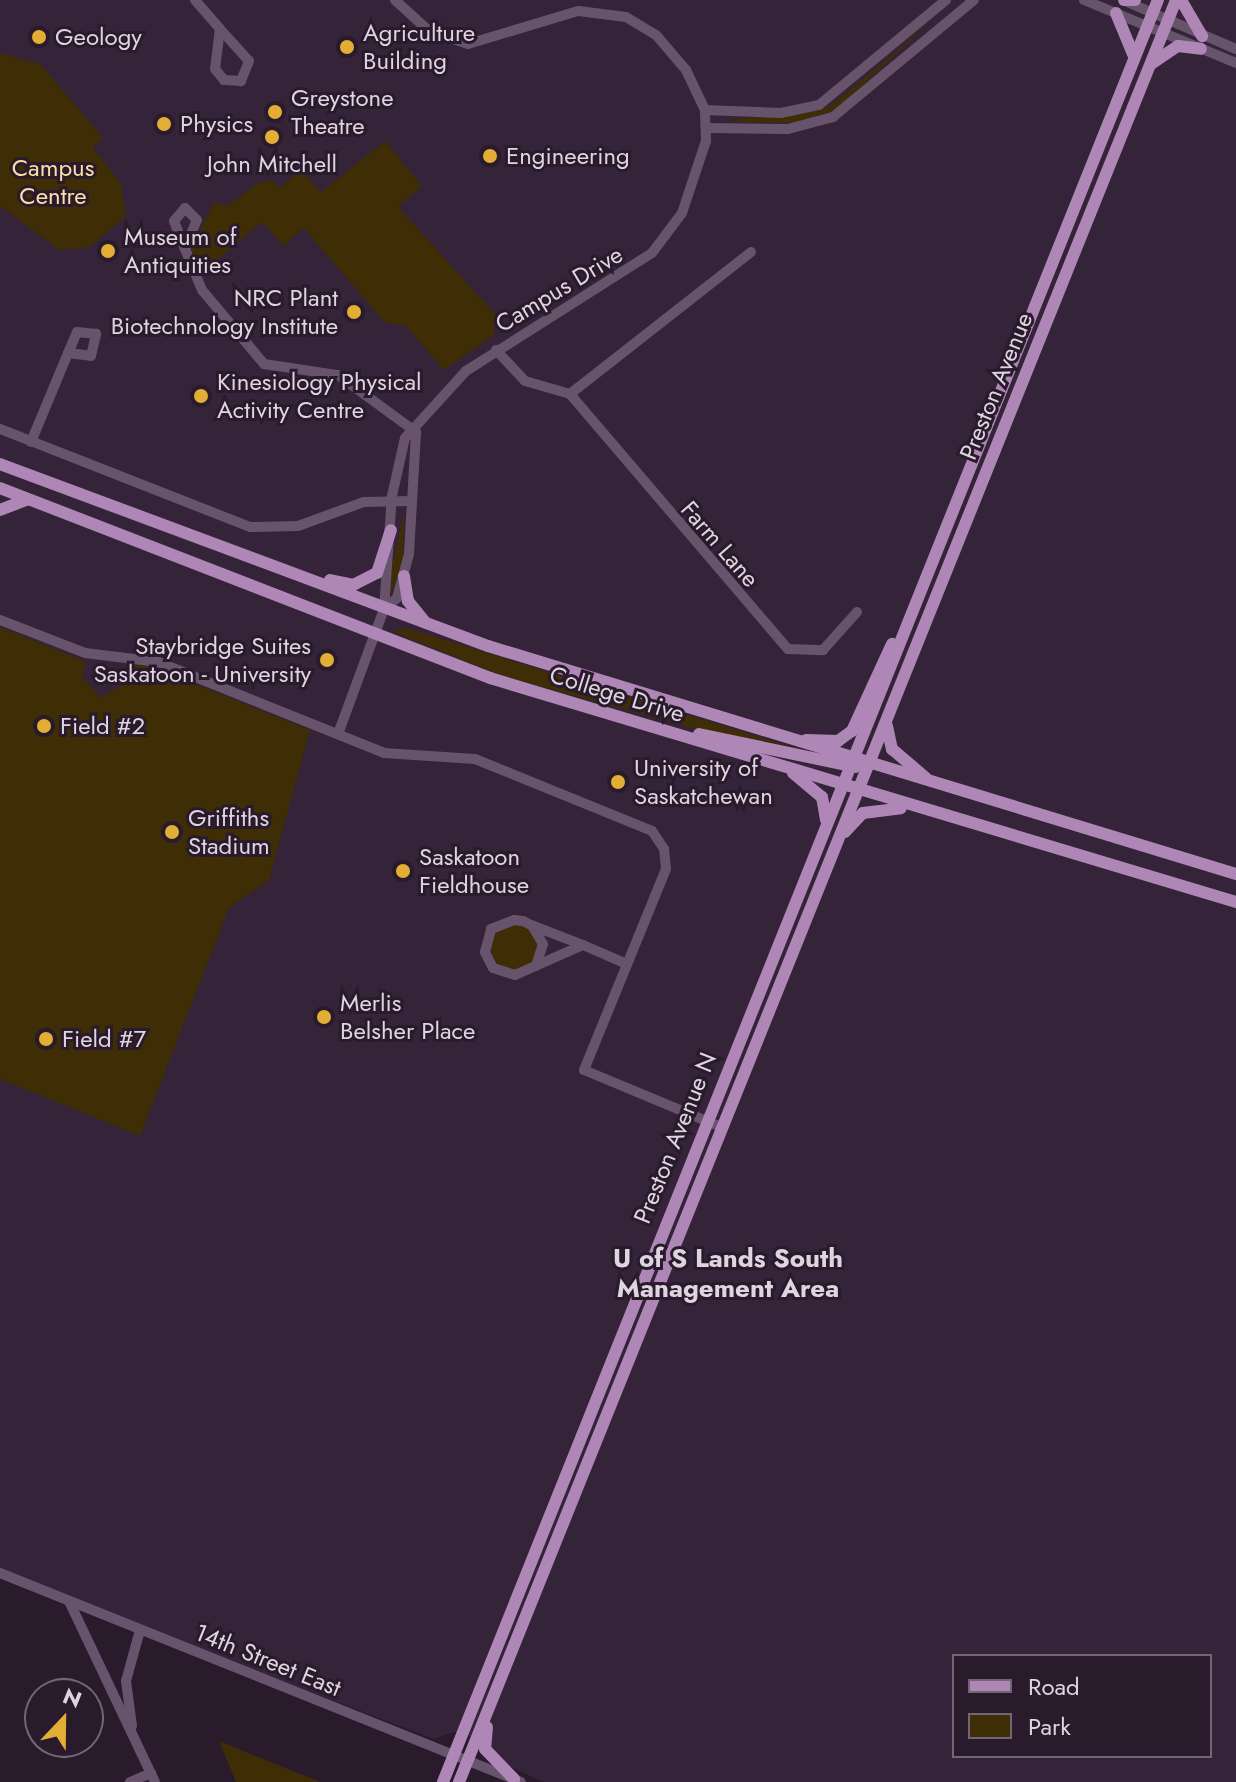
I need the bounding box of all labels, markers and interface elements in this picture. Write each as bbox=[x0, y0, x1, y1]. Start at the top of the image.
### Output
place label: Agriculture Building bbox=[363, 19, 475, 75]
place label: Geology bbox=[55, 23, 142, 51]
marker: Geology bbox=[30, 28, 48, 46]
marker: Agriculture Building bbox=[338, 38, 356, 56]
place label: Greystone Theatre bbox=[291, 84, 394, 140]
marker: Greystone Theatre bbox=[266, 103, 284, 121]
place label: Physics bbox=[180, 110, 253, 138]
marker: Physics bbox=[155, 115, 173, 133]
marker: John Mitchell bbox=[263, 128, 281, 146]
place label: Engineering bbox=[506, 142, 630, 170]
marker: Engineering bbox=[481, 147, 499, 165]
place label: John Mitchell bbox=[207, 150, 337, 178]
park label: Campus Centre bbox=[12, 154, 94, 210]
place label: Museum of Antiquities bbox=[124, 223, 237, 279]
street label: Campus Drive bbox=[490, 240, 628, 338]
marker: Museum of Antiquities bbox=[99, 242, 117, 260]
place label: NRC Plant Biotechnology Institute bbox=[111, 284, 338, 340]
marker: NRC Plant Biotechnology Institute bbox=[345, 303, 363, 321]
street label: Preston Avenue bbox=[953, 308, 1039, 464]
place label: Kinesiology Physical Activity Centre bbox=[217, 368, 421, 424]
marker: Kinesiology Physical Activity Centre bbox=[192, 387, 210, 405]
street label: Farm Lane bbox=[675, 495, 765, 593]
place label: Staybridge Suites Saskatoon - University bbox=[94, 632, 311, 688]
marker: Staybridge Suites Saskatoon - University bbox=[318, 651, 336, 669]
street label: College Drive bbox=[546, 660, 688, 728]
place label: Field #2 bbox=[60, 712, 145, 740]
marker: Field #2 bbox=[35, 717, 53, 735]
place label: University of Saskatchewan bbox=[634, 754, 773, 810]
marker: University of Saskatchewan bbox=[609, 773, 627, 791]
place label: Griffiths Stadium bbox=[188, 804, 270, 860]
marker: Griffiths Stadium bbox=[163, 823, 181, 841]
place label: Saskatoon Fieldhouse bbox=[419, 843, 529, 899]
marker: Saskatoon Fieldhouse bbox=[394, 862, 412, 880]
place label: Merlis Belsher Place bbox=[340, 989, 475, 1045]
marker: Merlis Belsher Place bbox=[315, 1008, 333, 1026]
place label: Field #7 bbox=[62, 1025, 146, 1053]
marker: Field #7 bbox=[37, 1030, 55, 1048]
street label: Preston Avenue N bbox=[628, 1048, 722, 1228]
district label: U of S Lands South Management Area bbox=[613, 1243, 843, 1304]
street label: 14th Street East bbox=[191, 1618, 345, 1702]
legend bbox=[952, 1654, 1212, 1758]
text: Road bbox=[1028, 1669, 1080, 1704]
north arrow bbox=[24, 1678, 104, 1758]
text: N bbox=[58, 1679, 86, 1716]
text: Park bbox=[1028, 1709, 1071, 1744]

